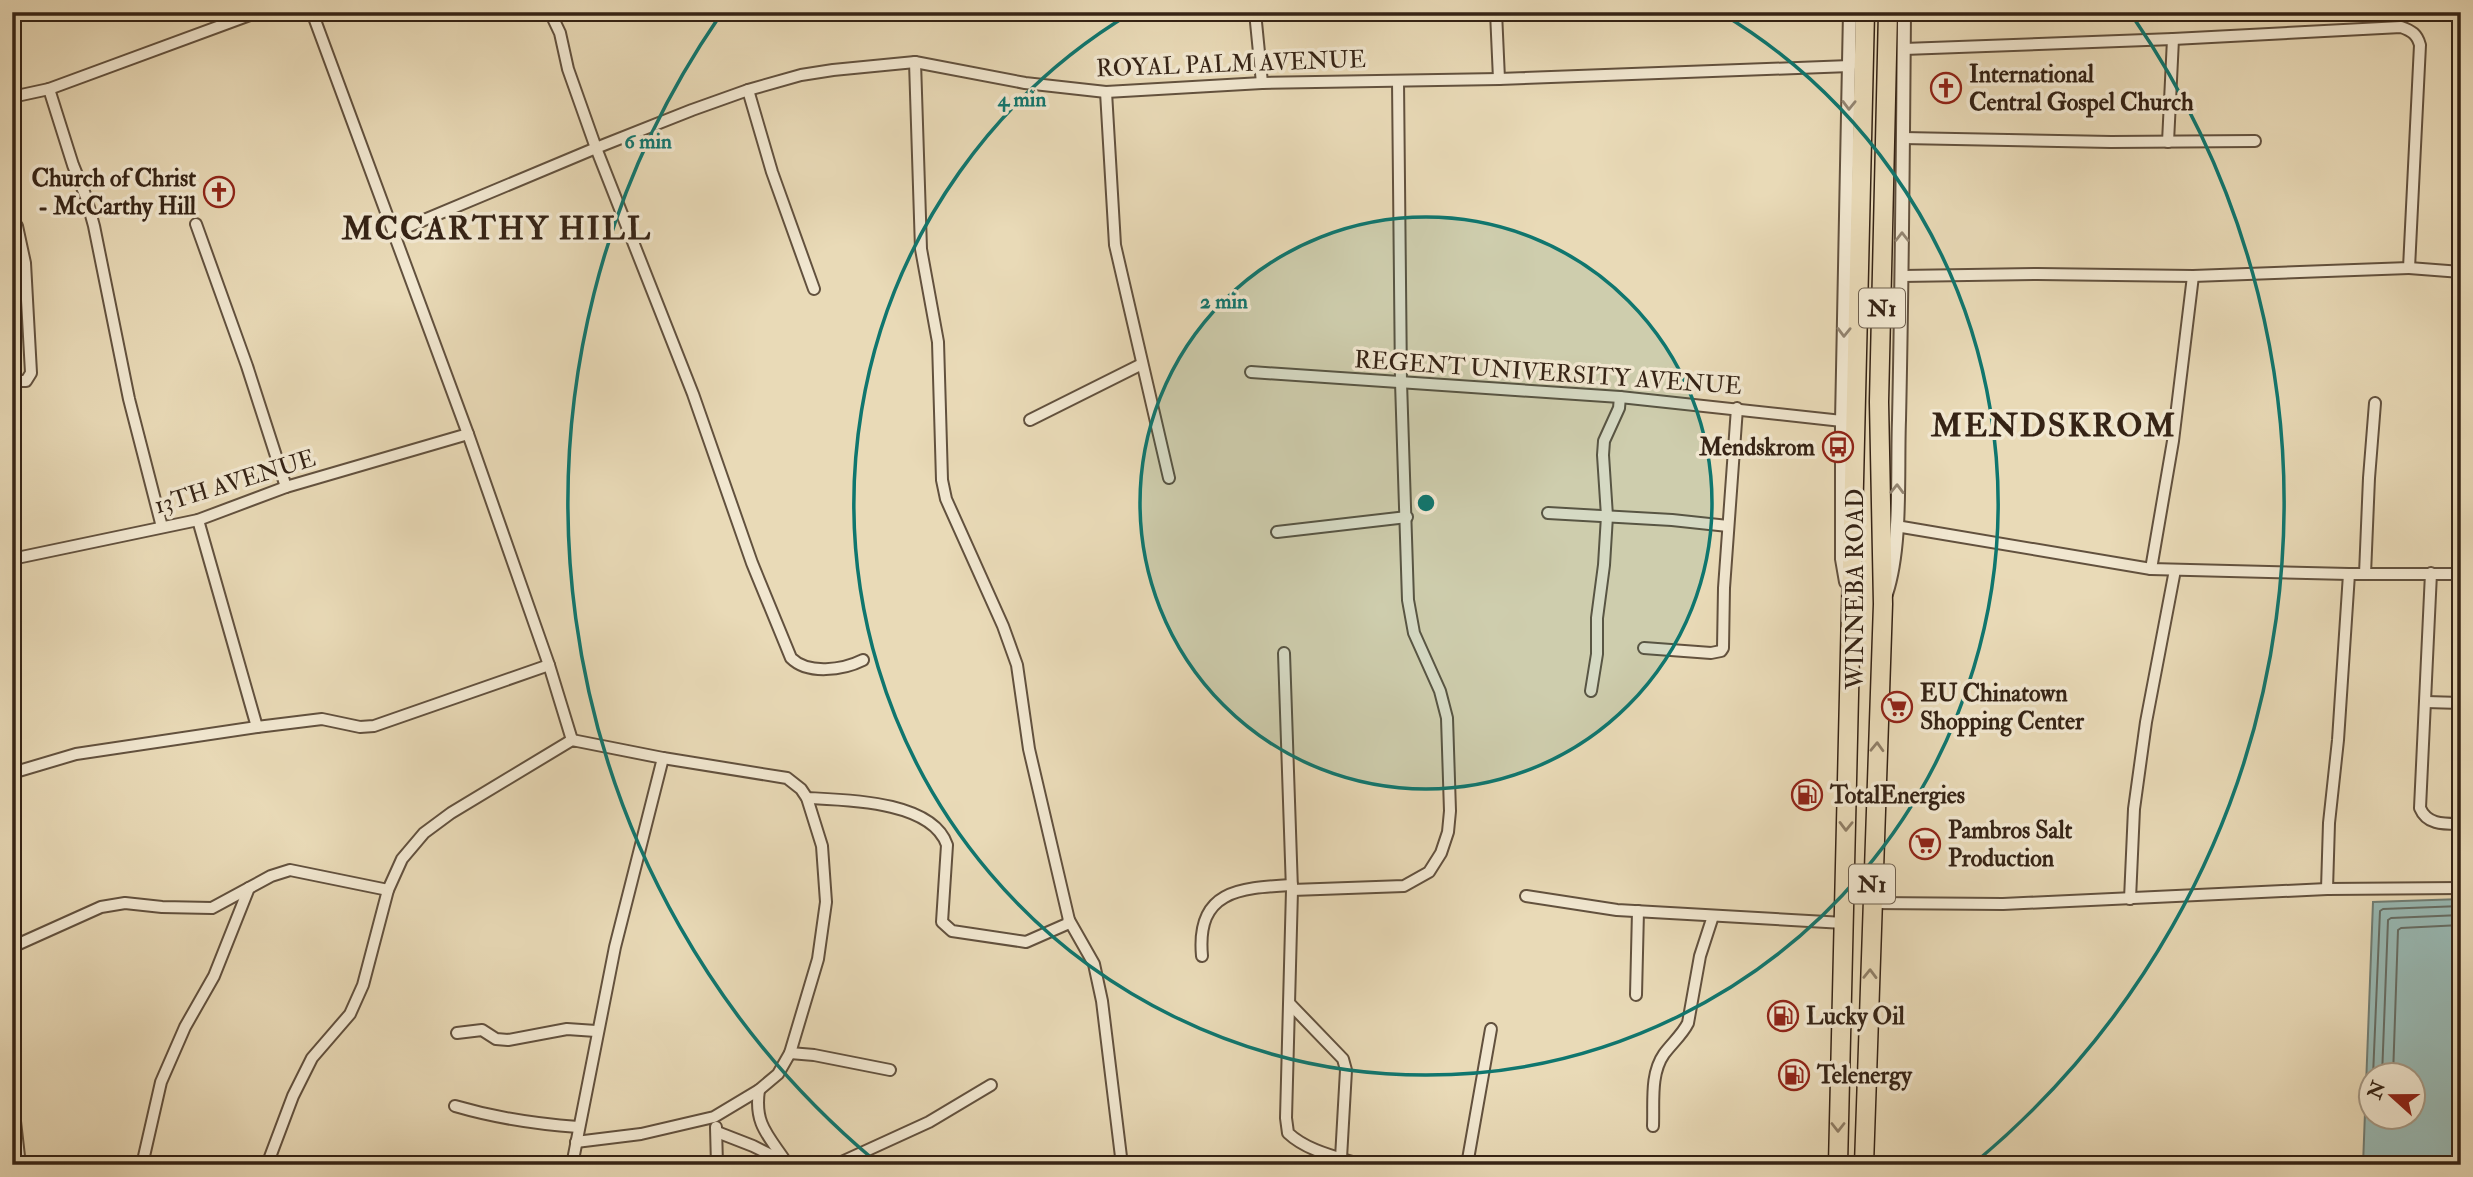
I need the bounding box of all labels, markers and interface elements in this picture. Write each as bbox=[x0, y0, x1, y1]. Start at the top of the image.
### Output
street label: ROYAL PALM AVENUE bbox=[1096, 44, 1366, 84]
place label: International Central Gospel Church bbox=[1969, 59, 2194, 118]
church icon: International Central Gospel Church bbox=[1929, 71, 1963, 105]
text: 4 min bbox=[997, 86, 1046, 113]
one-way arrow bbox=[1842, 100, 1857, 111]
text: 6 min bbox=[624, 128, 672, 155]
place label: Church of Christ - McCarthy Hill bbox=[32, 163, 197, 222]
church icon: Church of Christ - McCarthy Hill bbox=[202, 175, 236, 209]
district label: MCCARTHY HILL bbox=[341, 209, 652, 249]
one-way arrow bbox=[1895, 231, 1910, 242]
text: 2 min bbox=[1200, 288, 1248, 315]
road number: N1 bbox=[1859, 288, 1905, 328]
one-way arrow bbox=[1837, 327, 1852, 338]
street label: REGENT UNIVERSITY AVENUE bbox=[1353, 344, 1743, 402]
district label: MENDSKROM bbox=[1930, 406, 2177, 446]
bus stop icon: Mendskrom bbox=[1821, 430, 1855, 464]
place label: Mendskrom bbox=[1698, 432, 1815, 463]
street label: 13TH AVENUE bbox=[151, 443, 319, 521]
one-way arrow bbox=[1889, 483, 1904, 494]
street label: WINNEBA ROAD bbox=[1840, 488, 1871, 691]
centre of rings bbox=[1414, 491, 1438, 515]
place label: EU Chinatown Shopping Center bbox=[1920, 678, 2085, 737]
supermarket icon: EU Chinatown Shopping Center bbox=[1880, 690, 1914, 724]
one-way arrow bbox=[1870, 741, 1885, 752]
fuel station icon: TotalEnergies bbox=[1790, 778, 1824, 812]
place label: TotalEnergies bbox=[1829, 780, 1965, 811]
place label: Pambros Salt Production bbox=[1948, 815, 2072, 874]
one-way arrow bbox=[1838, 821, 1853, 832]
supermarket icon: Pambros Salt Production bbox=[1908, 827, 1942, 861]
road number: N1 bbox=[1849, 864, 1895, 904]
one-way arrow bbox=[1863, 968, 1878, 979]
fuel station icon: Lucky Oil bbox=[1766, 999, 1800, 1033]
place label: Lucky Oil bbox=[1806, 1001, 1906, 1032]
fuel station icon: Telenergy bbox=[1777, 1058, 1811, 1092]
place label: Telenergy bbox=[1816, 1060, 1913, 1091]
north arrow bbox=[2358, 1062, 2428, 1132]
text: N bbox=[2362, 1077, 2392, 1103]
one-way arrow bbox=[1830, 1122, 1846, 1133]

